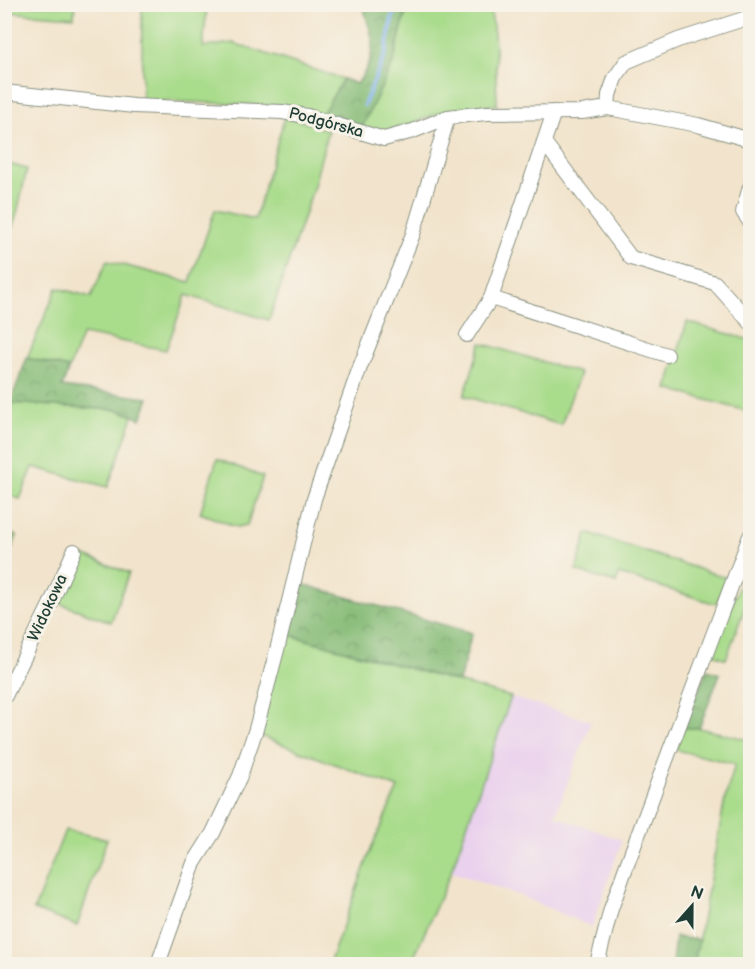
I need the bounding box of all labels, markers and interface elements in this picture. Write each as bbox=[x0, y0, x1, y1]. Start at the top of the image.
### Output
street label: Podgórska bbox=[287, 104, 365, 142]
street label: Widokowa bbox=[24, 571, 72, 645]
north arrow bbox=[662, 876, 722, 936]
text: N bbox=[688, 882, 706, 904]

